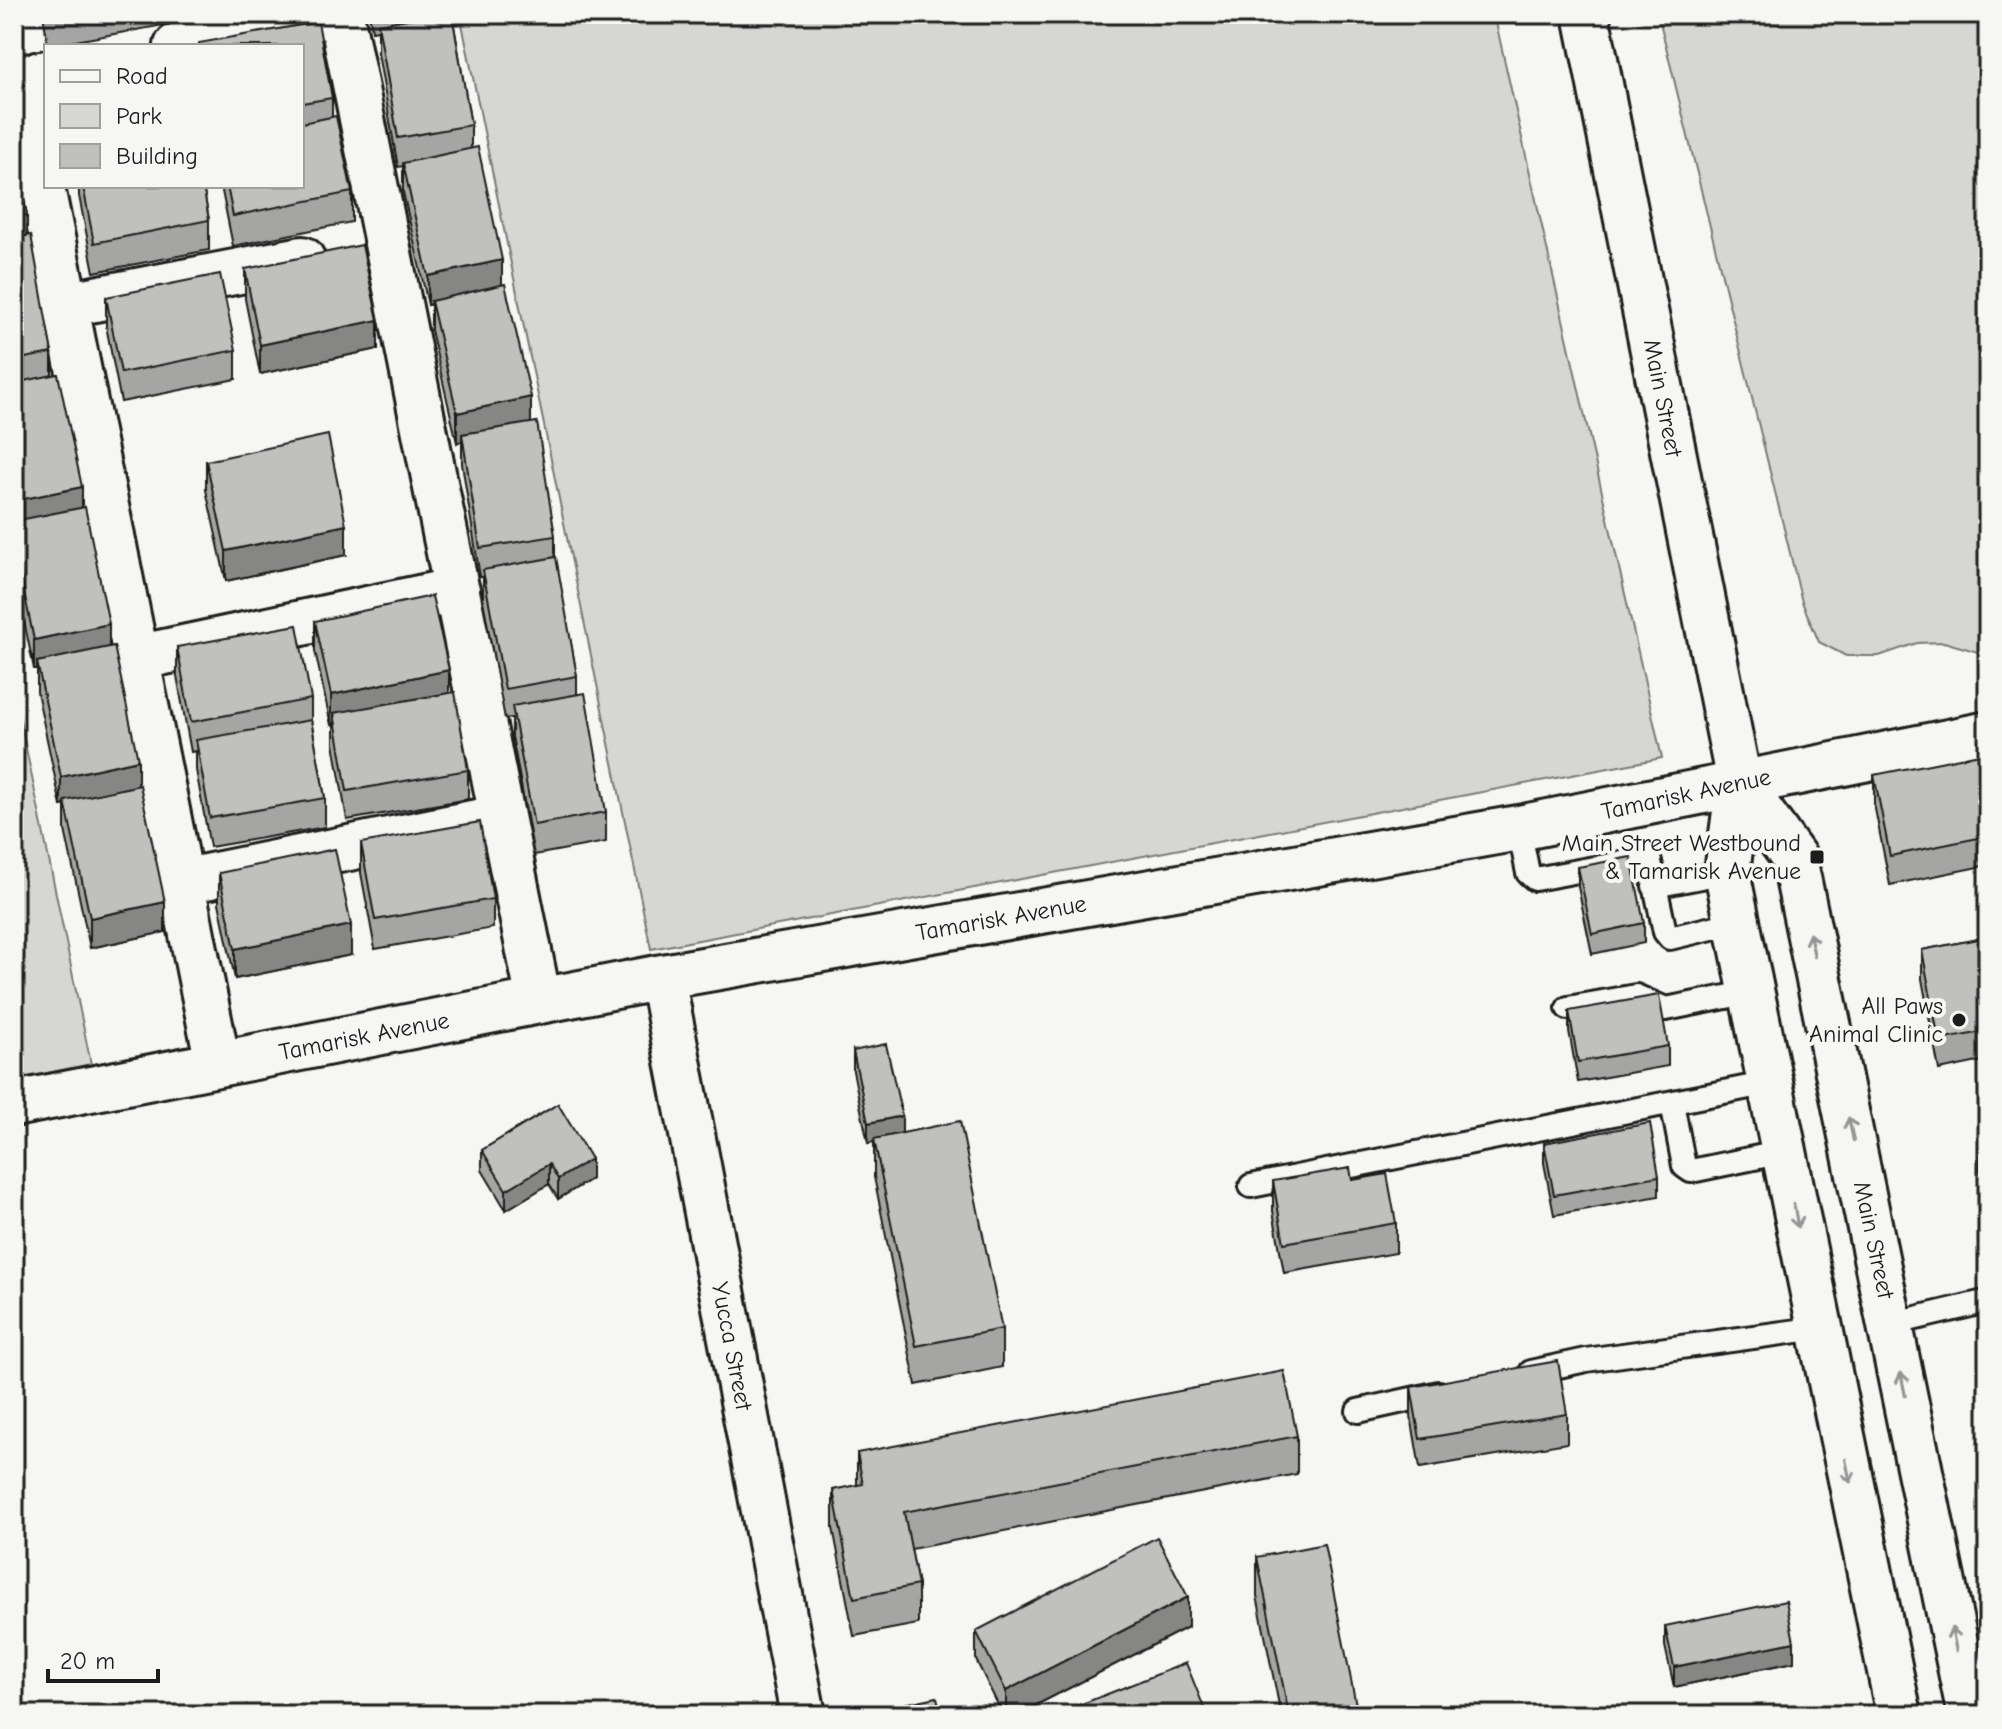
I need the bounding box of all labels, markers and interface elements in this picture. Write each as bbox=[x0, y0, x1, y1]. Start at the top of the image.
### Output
legend bbox=[44, 44, 304, 188]
text: Road bbox=[116, 62, 168, 90]
text: Park bbox=[116, 102, 162, 130]
text: Building bbox=[116, 142, 198, 170]
street label: Main Street bbox=[1638, 337, 1688, 460]
street label: Tamarisk Avenue bbox=[1599, 762, 1773, 826]
place label: Main Street Westbound & Tamarisk Avenue bbox=[1562, 829, 1801, 885]
marker: Main Street Westbound & Tamarisk Avenue bbox=[1808, 848, 1826, 866]
street label: Tamarisk Avenue bbox=[914, 889, 1088, 947]
one-way arrow bbox=[1804, 932, 1819, 958]
place label: All Paws Animal Clinic bbox=[1809, 992, 1943, 1048]
street label: Tamarisk Avenue bbox=[277, 1006, 451, 1066]
marker: All Paws Animal Clinic bbox=[1950, 1011, 1968, 1029]
one-way arrow bbox=[1843, 1117, 1858, 1142]
street label: Main Street bbox=[1848, 1179, 1900, 1302]
one-way arrow bbox=[1789, 1203, 1804, 1228]
street label: Yucca Street bbox=[706, 1279, 758, 1414]
one-way arrow bbox=[1895, 1371, 1910, 1397]
one-way arrow bbox=[1841, 1458, 1856, 1483]
one-way arrow bbox=[1946, 1626, 1961, 1652]
scale bar bbox=[48, 1633, 158, 1683]
text: 20 m bbox=[60, 1647, 115, 1675]

